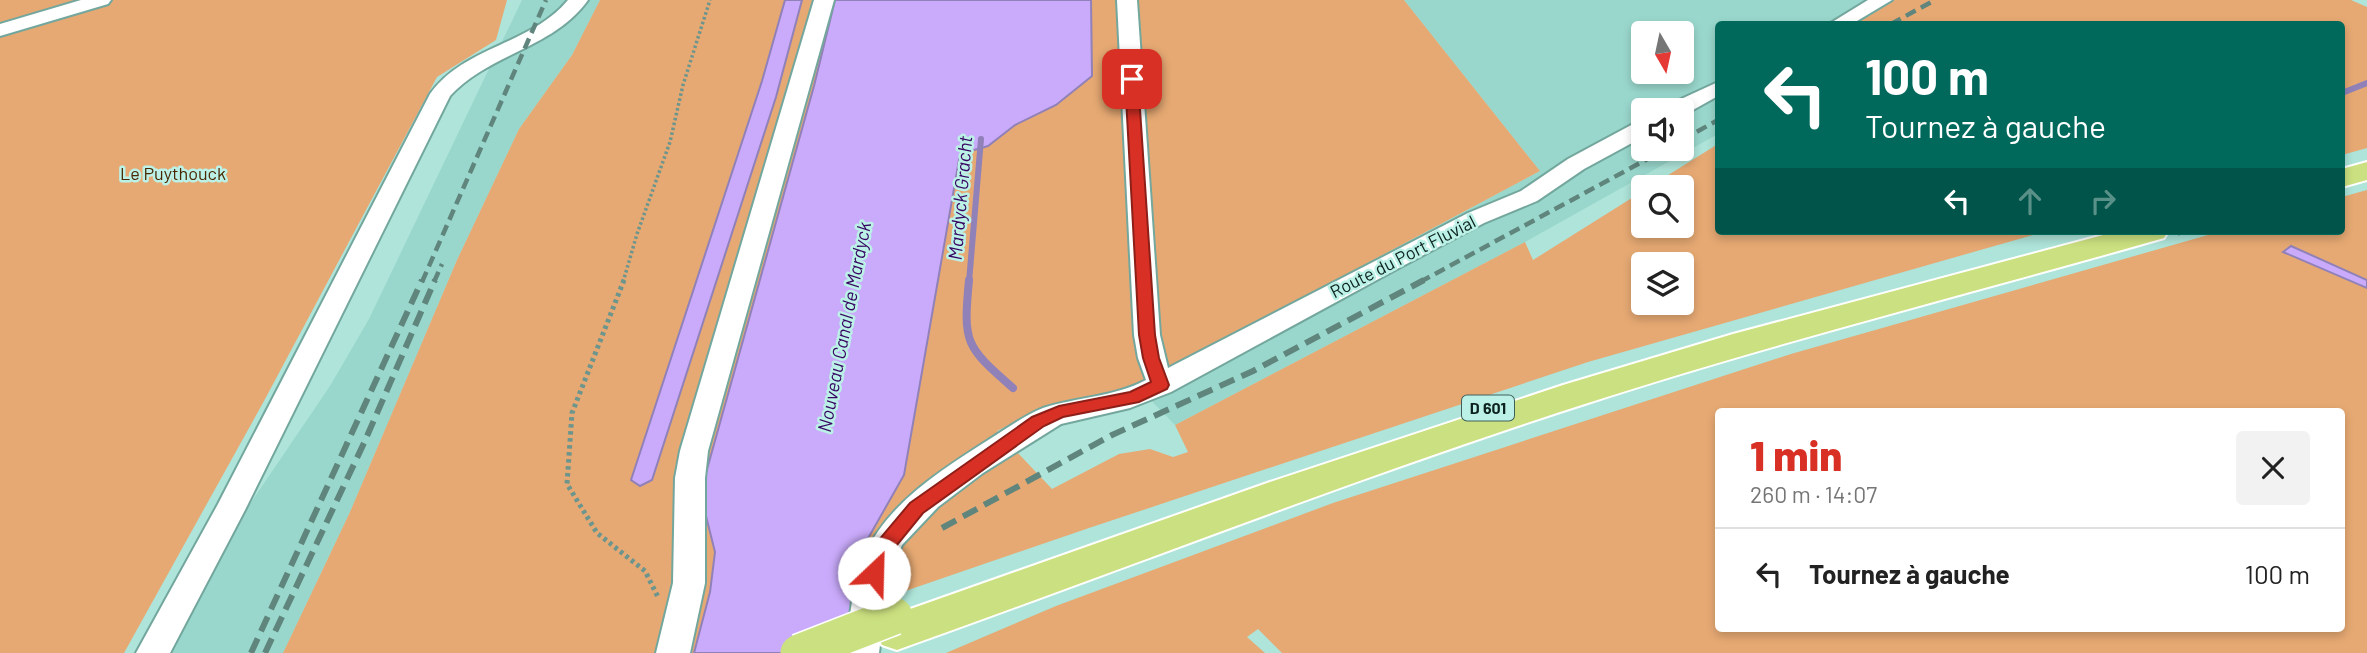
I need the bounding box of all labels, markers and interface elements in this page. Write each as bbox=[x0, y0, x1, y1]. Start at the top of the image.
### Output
north arrow bbox=[1631, 21, 1694, 84]
map controls bbox=[1631, 21, 1694, 315]
text: 100 m bbox=[1865, 46, 1989, 105]
pin bbox=[1102, 49, 1162, 109]
icon: left bbox=[1750, 49, 1841, 140]
icon: arrive bbox=[1113, 60, 1151, 98]
button: sound bbox=[1631, 98, 1694, 161]
text: Tournez à gauche bbox=[1865, 106, 2106, 144]
water label: Mardyck Gracht bbox=[943, 135, 976, 261]
park label: Le Puythouck bbox=[120, 162, 226, 184]
button: search bbox=[1631, 175, 1694, 238]
icon: left bbox=[1938, 182, 1976, 220]
icon: ahead bbox=[2011, 182, 2049, 220]
icon: right bbox=[2084, 182, 2122, 220]
street label: Route du Port Fluvial bbox=[1326, 210, 1479, 302]
water label: Nouveau Canal de Mardyck bbox=[812, 219, 875, 434]
button: layers bbox=[1631, 252, 1694, 315]
road number: D 601 bbox=[1462, 396, 1514, 420]
text: 1 min bbox=[1750, 429, 1842, 479]
button: close bbox=[2236, 431, 2310, 505]
text: 260 m · 14:07 bbox=[1750, 480, 1877, 508]
position arrow bbox=[837, 536, 911, 610]
icon: left bbox=[1750, 555, 1788, 593]
text: Tournez à gauche bbox=[1809, 558, 2010, 589]
text: 100 m bbox=[2245, 558, 2310, 589]

